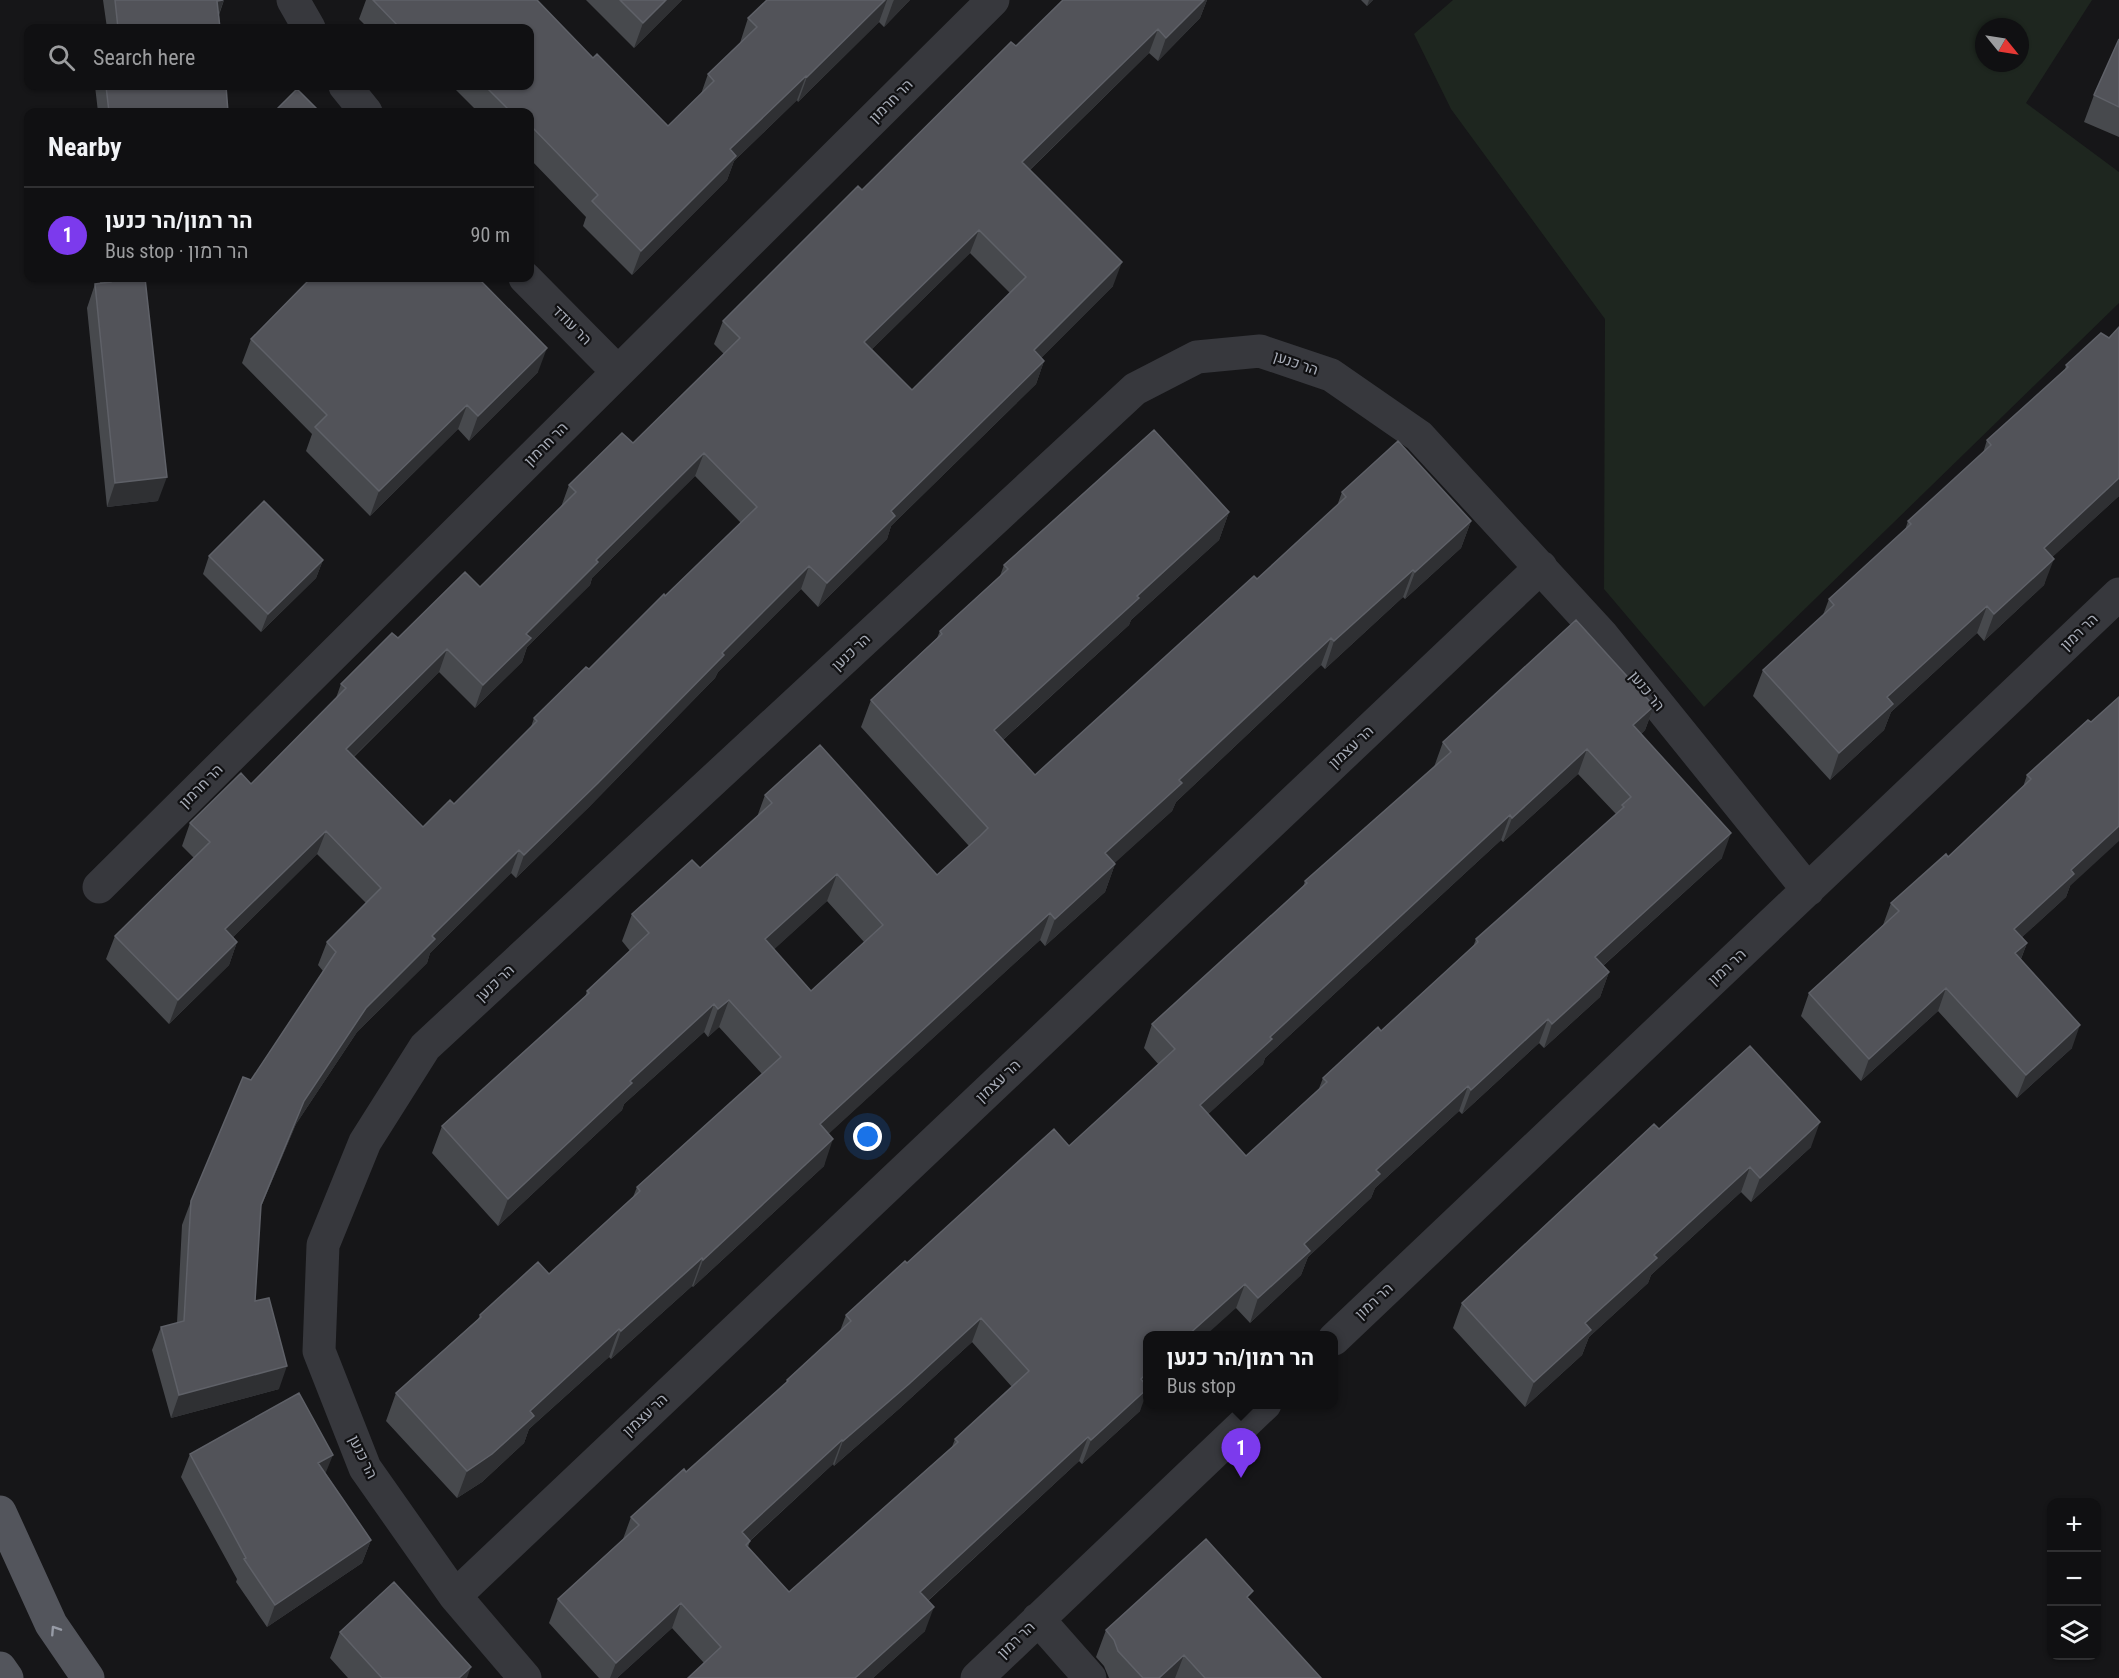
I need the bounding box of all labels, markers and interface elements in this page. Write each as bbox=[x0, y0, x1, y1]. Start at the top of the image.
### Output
north arrow bbox=[1975, 18, 2029, 72]
search box bbox=[24, 24, 534, 90]
icon: search bbox=[45, 41, 78, 74]
text: Search here bbox=[93, 45, 195, 70]
street label: הר חרמון bbox=[865, 75, 917, 127]
text: Nearby bbox=[48, 132, 122, 162]
text: הר רמון/הר כנען bbox=[105, 208, 253, 233]
text: 1 bbox=[62, 223, 73, 247]
text: 90 m bbox=[471, 223, 510, 247]
text: Bus stop · הר רמון bbox=[105, 239, 248, 263]
street label: הר עודד bbox=[549, 302, 595, 348]
street label: הר כנען bbox=[1271, 347, 1321, 379]
street label: הר חרמון bbox=[520, 418, 572, 470]
street label: הר רמון bbox=[2056, 610, 2102, 654]
street label: הר כנען bbox=[828, 630, 874, 674]
street label: הר כנען bbox=[1625, 667, 1669, 715]
street label: הר עצמון bbox=[1325, 722, 1377, 772]
street label: הר חרמון bbox=[175, 760, 227, 812]
street label: הר רמון bbox=[1704, 945, 1750, 989]
street label: הר כנען bbox=[472, 961, 518, 1005]
street label: הר עצמון bbox=[972, 1056, 1024, 1106]
your location bbox=[853, 1122, 882, 1151]
street label: הר רמון bbox=[1351, 1279, 1397, 1323]
popup bbox=[1143, 1331, 1338, 1409]
text: הר רמון/הר כנען bbox=[1167, 1345, 1314, 1370]
text: Bus stop bbox=[1167, 1374, 1236, 1398]
street label: הר עצמון bbox=[619, 1390, 671, 1440]
pin: 1 bbox=[1222, 1428, 1260, 1478]
street label: הר כנען bbox=[345, 1432, 381, 1482]
map controls bbox=[2047, 1498, 2101, 1660]
button: + bbox=[2047, 1498, 2101, 1552]
button: − bbox=[2047, 1552, 2101, 1606]
button: layers bbox=[2047, 1606, 2101, 1660]
street label: הר רמון bbox=[993, 1618, 1039, 1662]
one-way arrow bbox=[52, 1625, 63, 1636]

